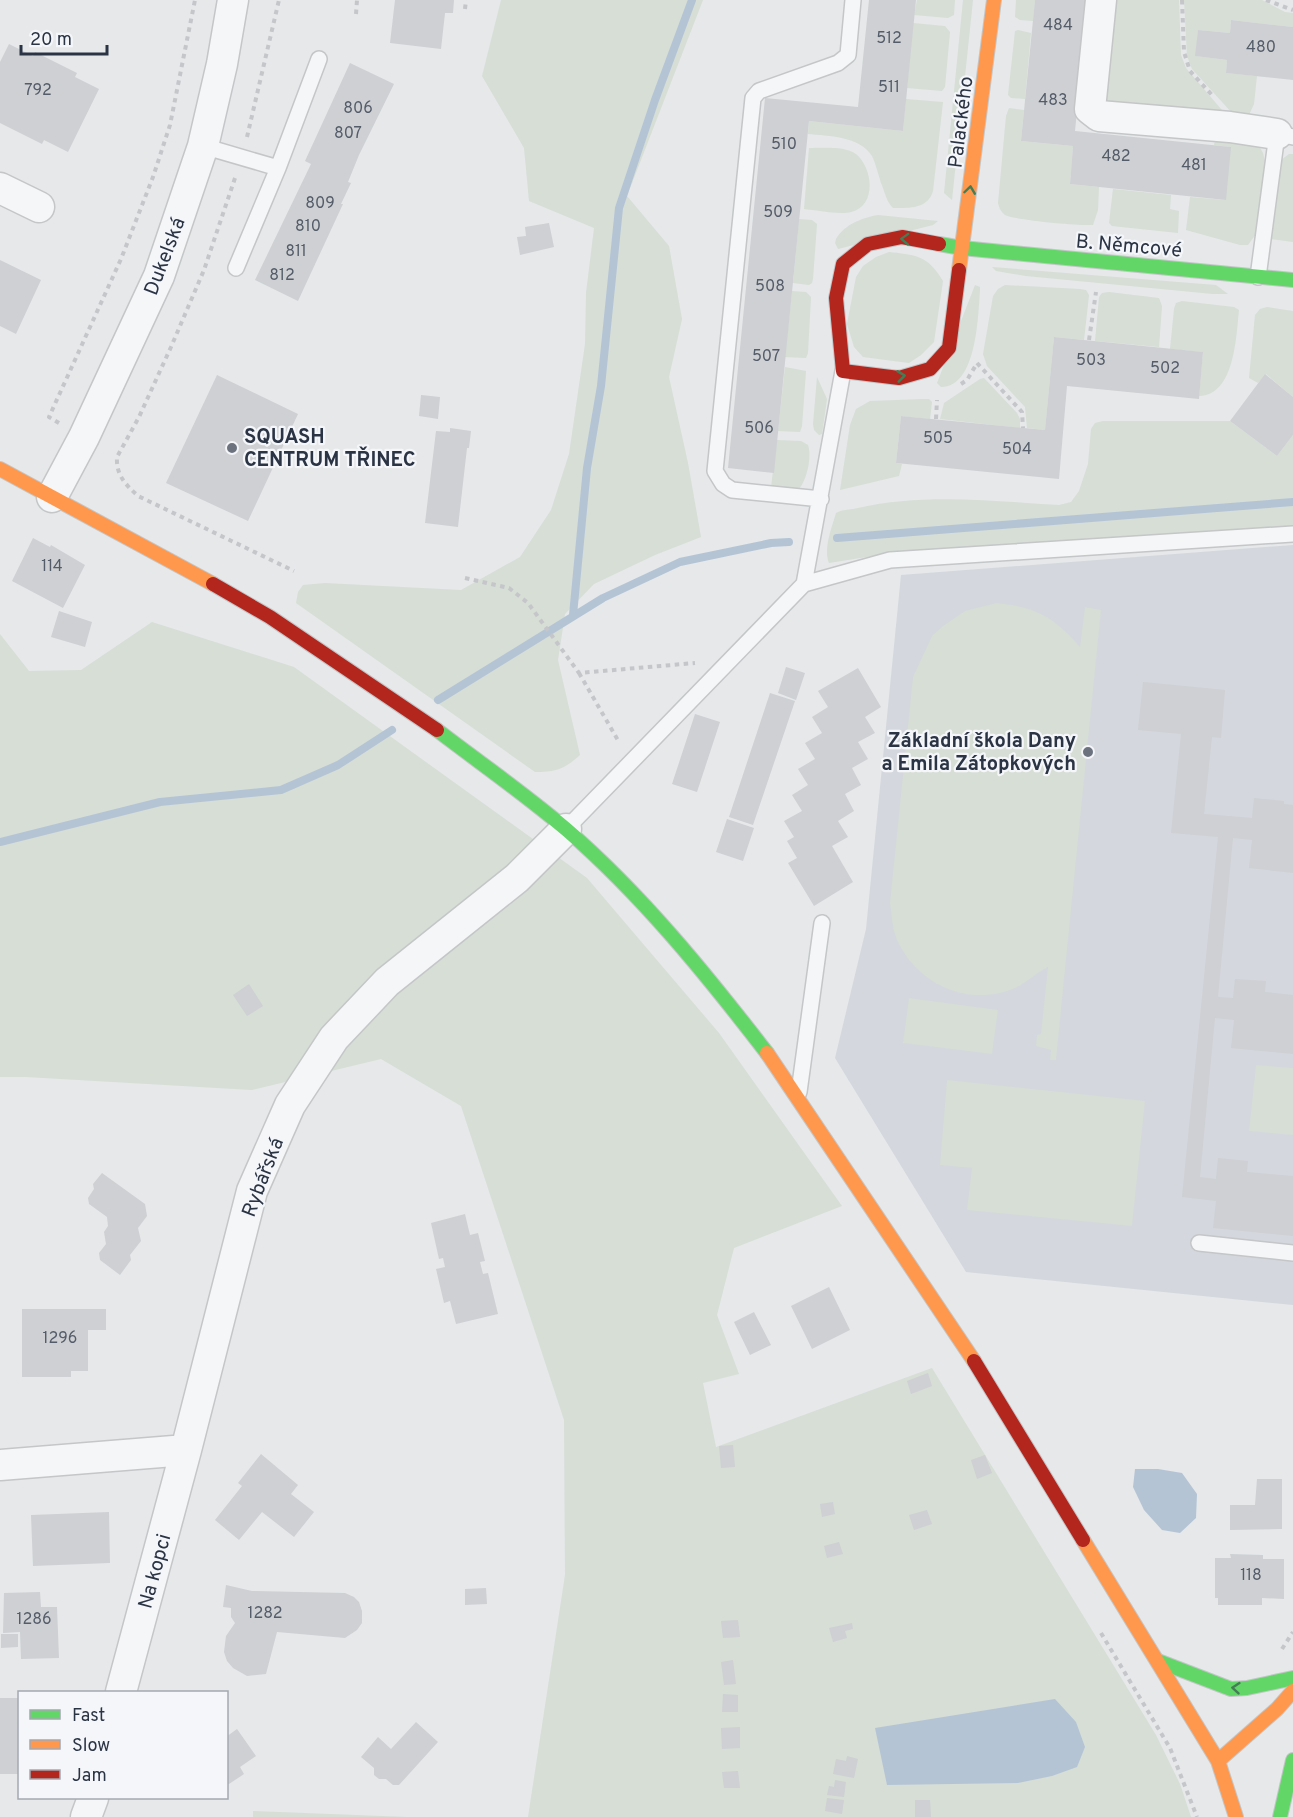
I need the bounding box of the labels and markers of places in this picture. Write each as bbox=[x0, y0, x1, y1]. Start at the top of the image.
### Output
place label: SQUASH CENTRUM TŘINEC bbox=[244, 425, 415, 474]
marker: SQUASH CENTRUM TŘINEC bbox=[225, 441, 239, 455]
place label: Základní škola Dany a Emila Zátopkových bbox=[881, 729, 1076, 778]
marker: Základní škola Dany a Emila Zátopkových bbox=[1081, 745, 1095, 759]

